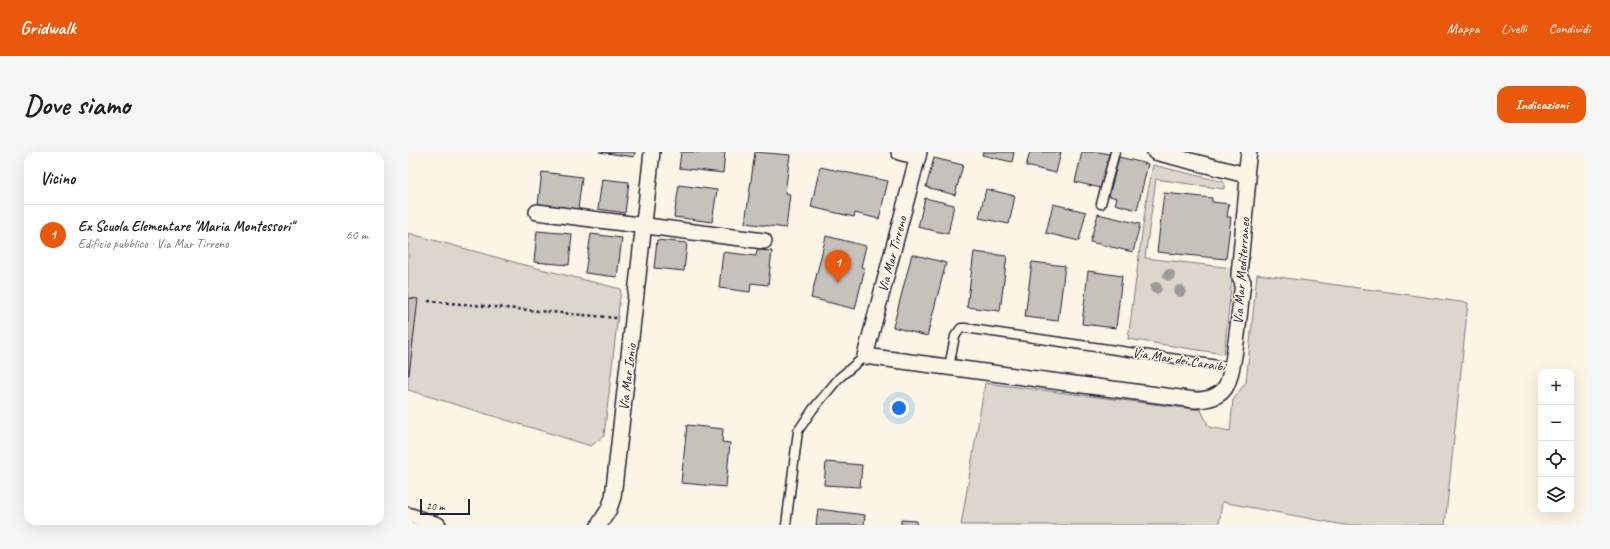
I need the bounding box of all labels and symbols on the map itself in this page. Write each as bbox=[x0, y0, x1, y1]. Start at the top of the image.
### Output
street label: Via Mar Tirreno bbox=[874, 213, 911, 294]
street label: Via Mar Mediterraneo bbox=[1229, 216, 1254, 325]
pin: 1 bbox=[825, 250, 851, 283]
street label: Via Mar Ionio bbox=[615, 342, 640, 411]
street label: Via Mar dei Caraibi bbox=[1131, 344, 1229, 376]
your location bbox=[889, 398, 909, 418]
scale bar bbox=[420, 497, 470, 516]

